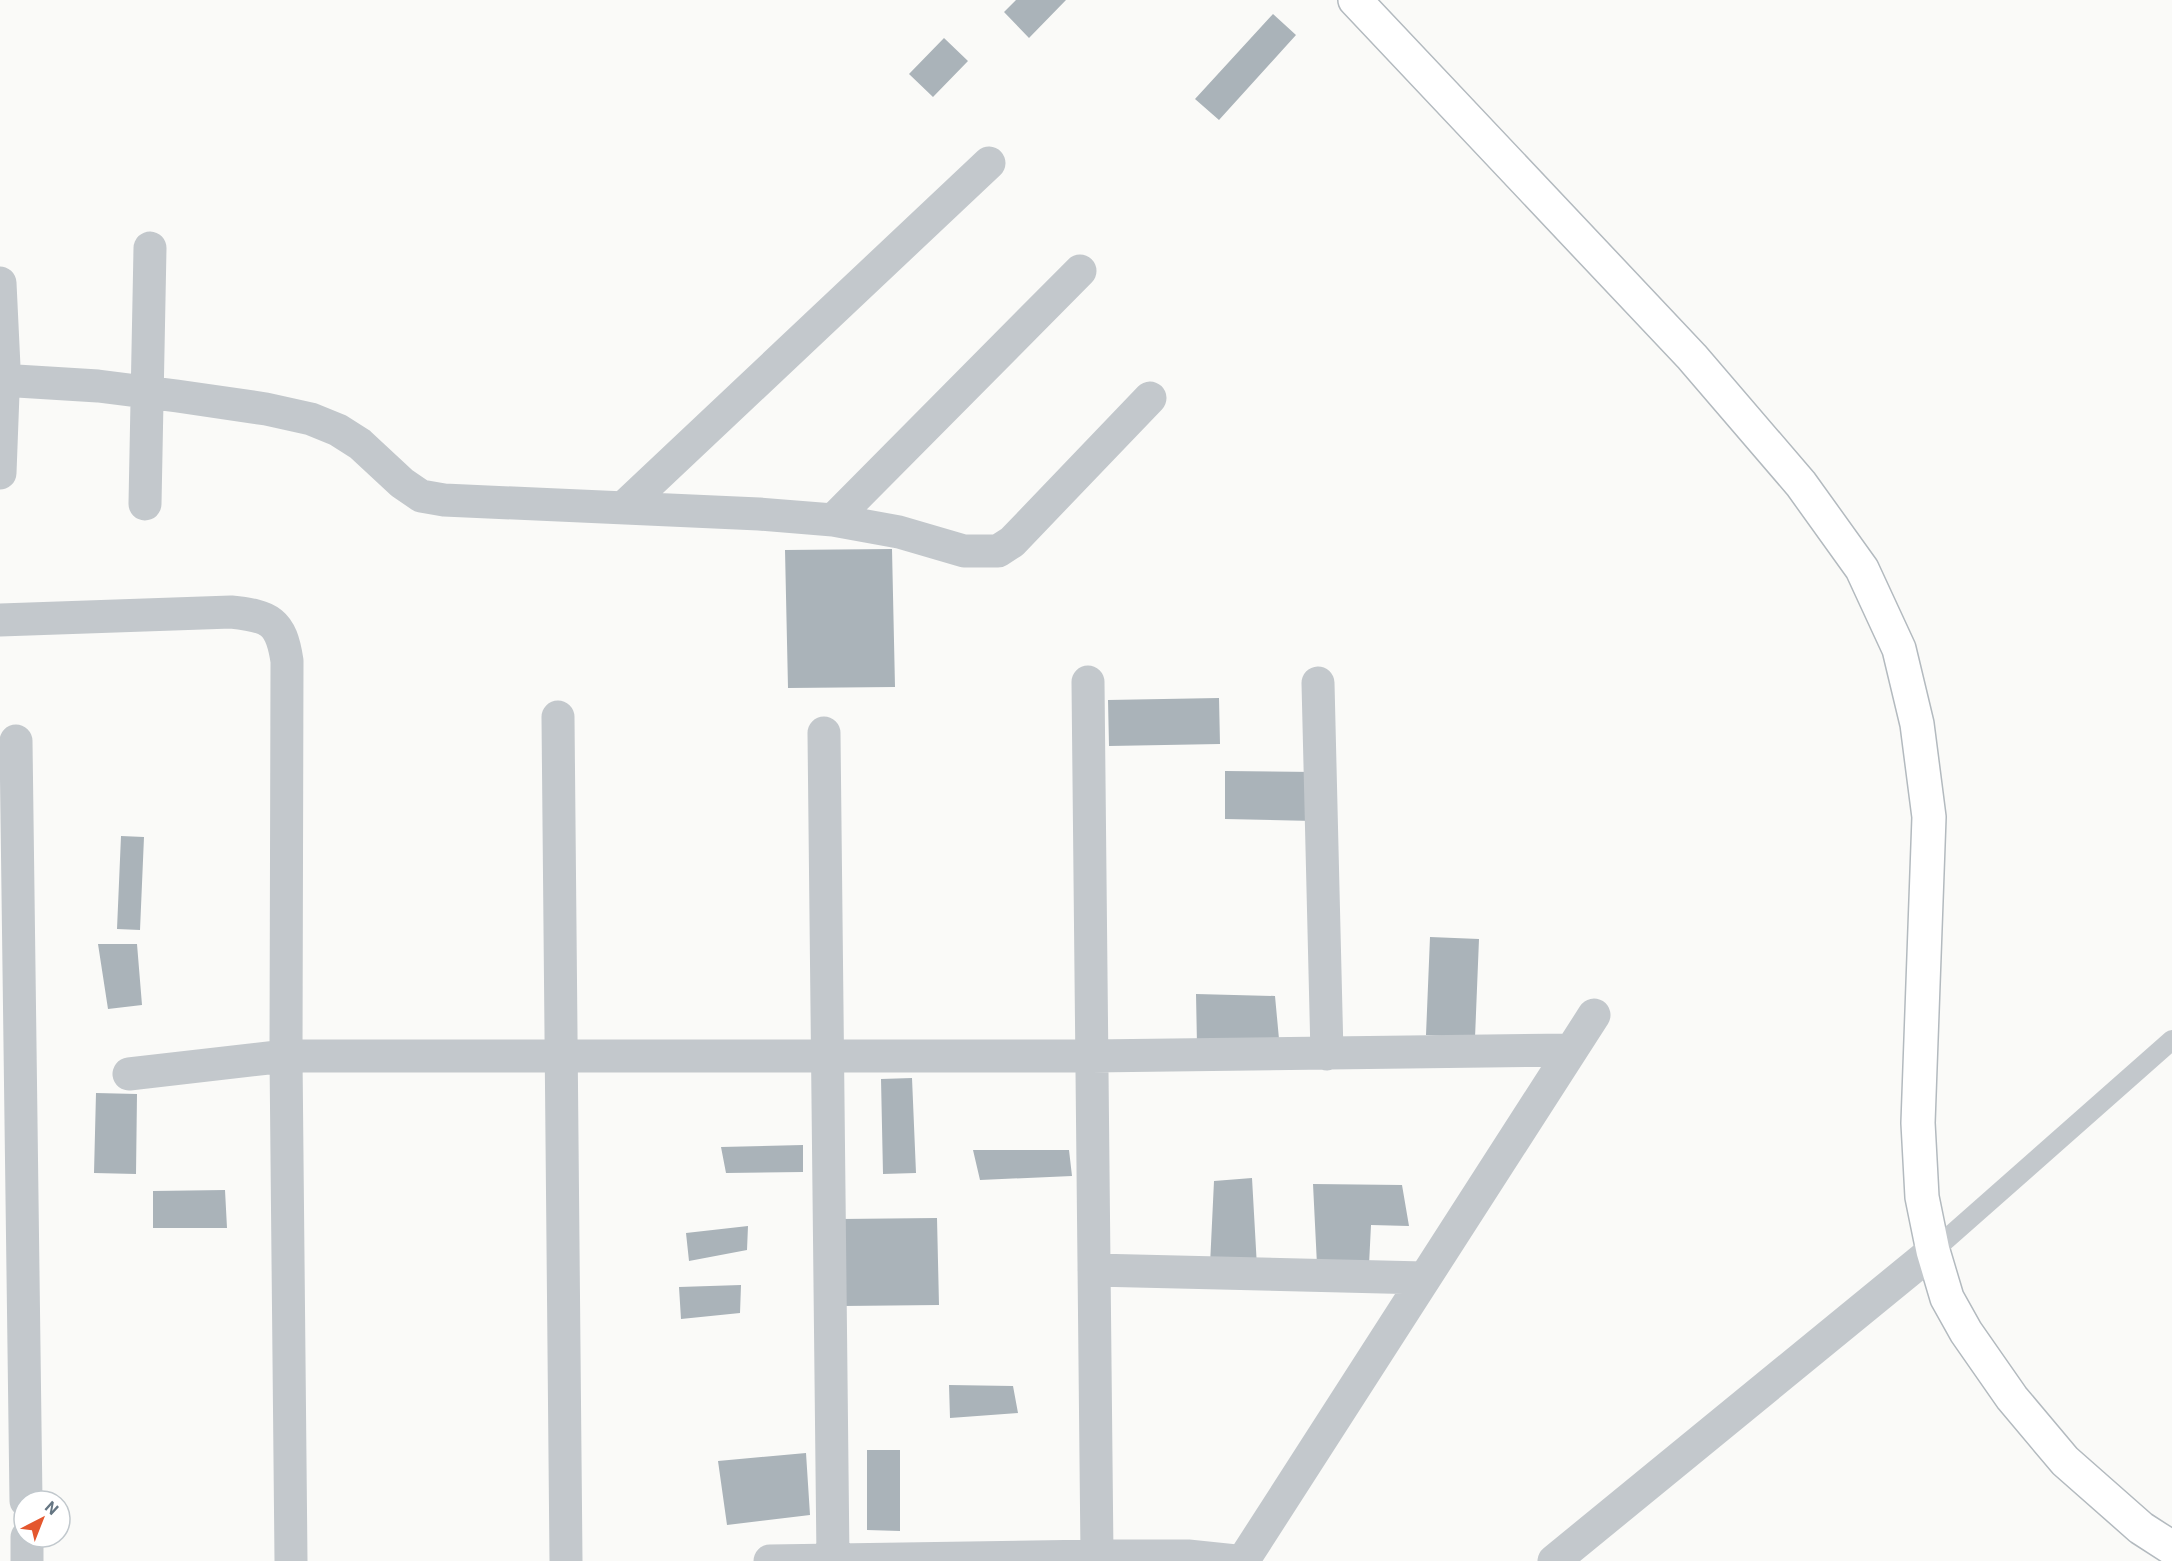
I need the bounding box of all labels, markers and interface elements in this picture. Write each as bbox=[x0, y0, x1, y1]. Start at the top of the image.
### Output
north arrow bbox=[12, 1489, 72, 1549]
text: N bbox=[41, 1497, 62, 1519]

